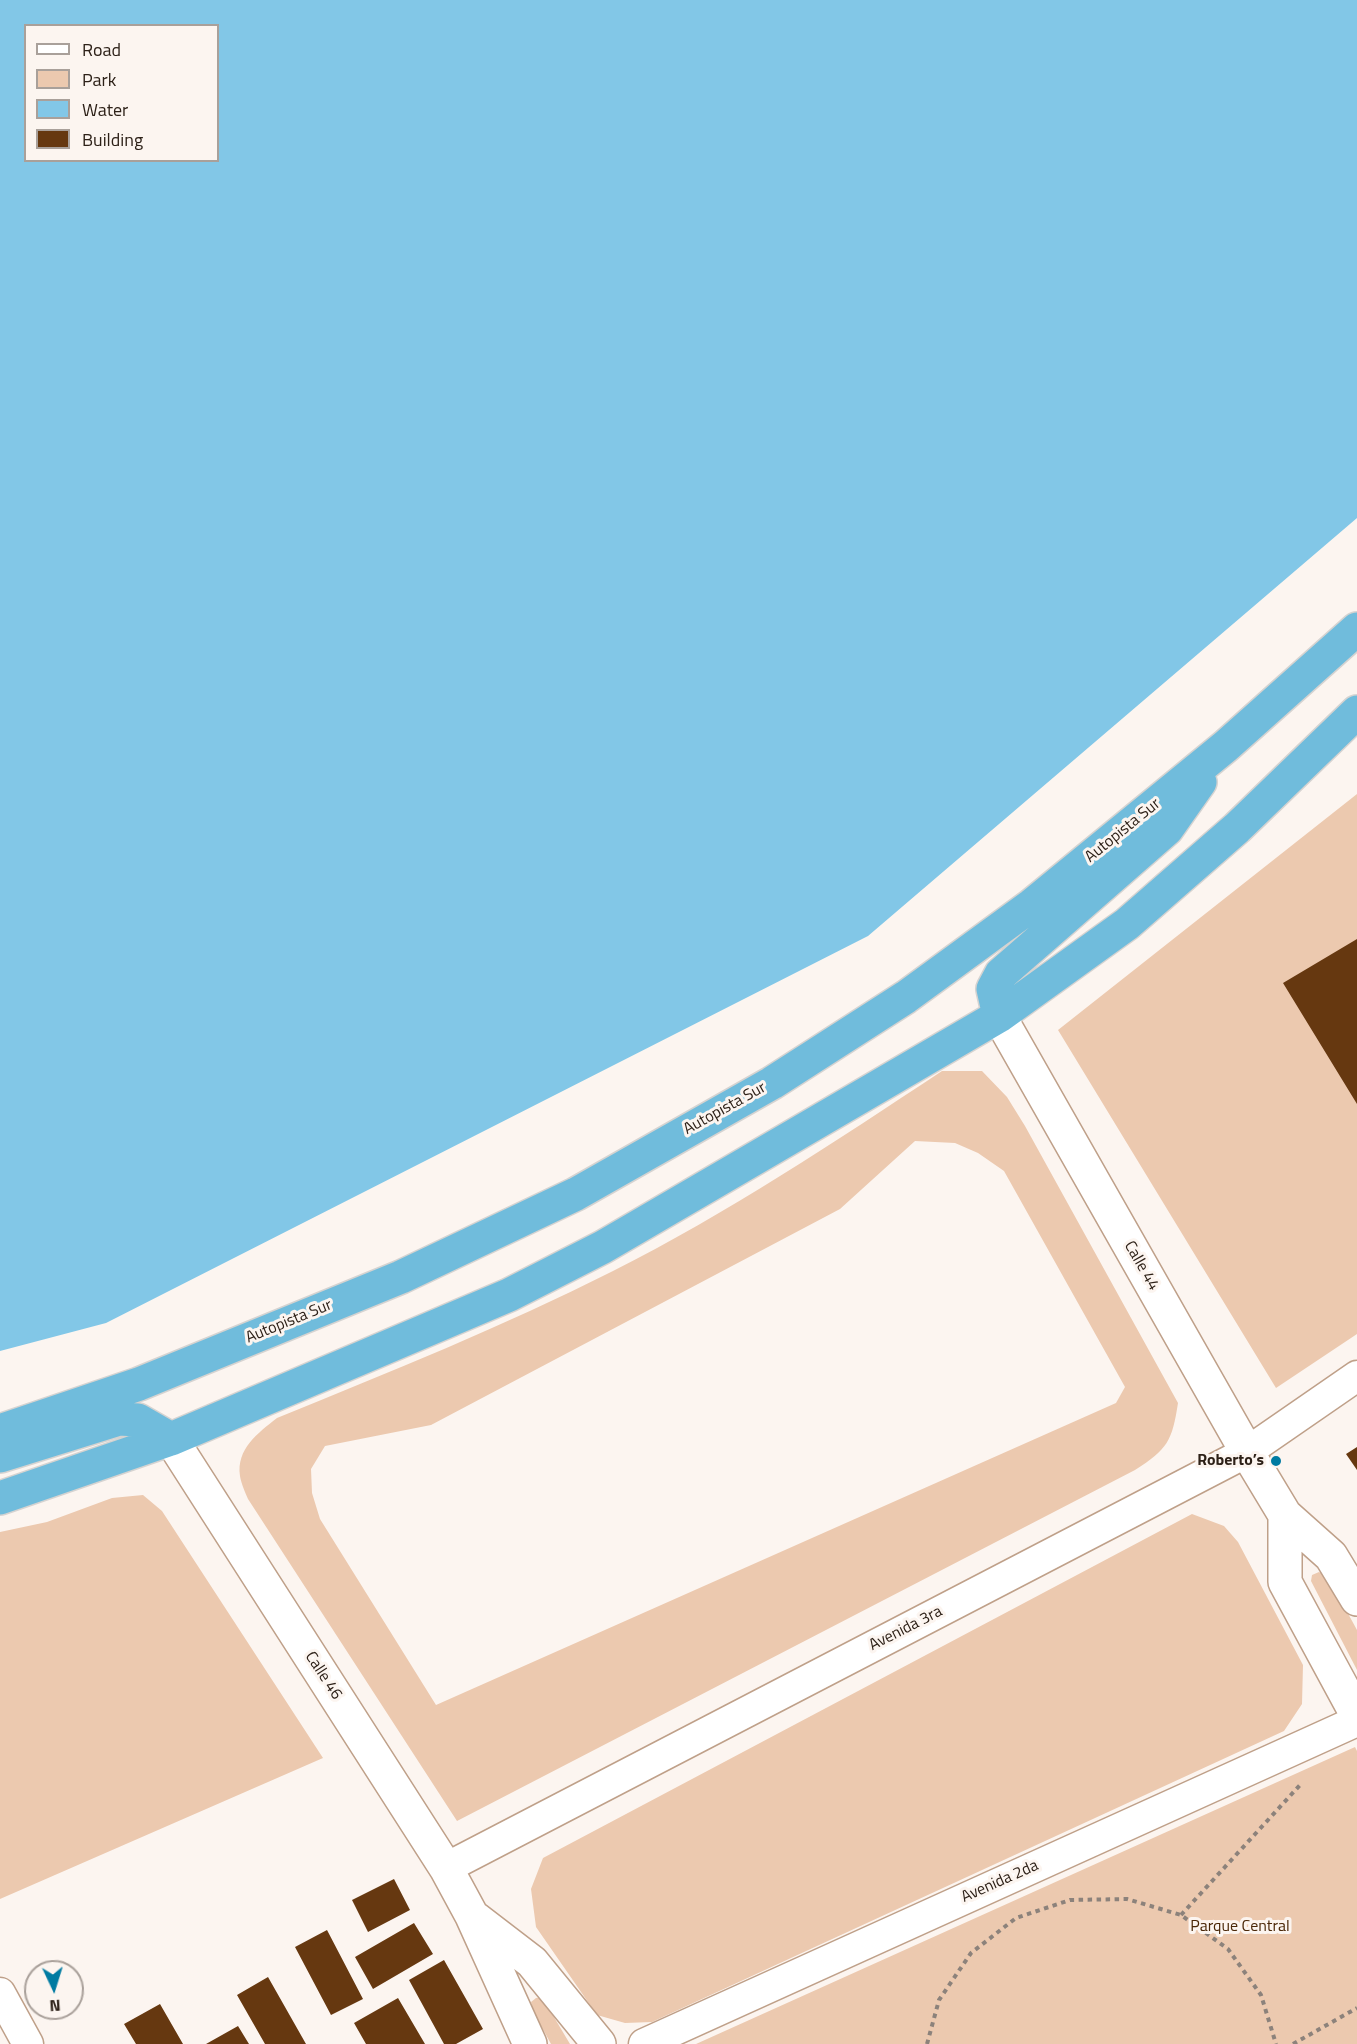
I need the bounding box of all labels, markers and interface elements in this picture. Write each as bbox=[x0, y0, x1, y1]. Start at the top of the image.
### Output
legend bbox=[24, 24, 219, 162]
text: Road bbox=[82, 36, 121, 63]
text: Park bbox=[82, 66, 116, 93]
text: Water bbox=[82, 96, 128, 123]
text: Building bbox=[82, 126, 143, 153]
street label: Autopista Sur bbox=[1081, 795, 1165, 867]
street label: Autopista Sur bbox=[680, 1078, 770, 1140]
street label: Calle 44 bbox=[1119, 1238, 1163, 1294]
street label: Autopista Sur bbox=[243, 1296, 335, 1348]
place label: Roberto’s bbox=[1197, 1451, 1264, 1471]
marker: Roberto’s bbox=[1269, 1454, 1283, 1468]
street label: Avenida 3ra bbox=[866, 1602, 946, 1656]
street label: Calle 46 bbox=[300, 1648, 346, 1704]
street label: Avenida 2da bbox=[958, 1856, 1042, 1908]
park label: Parque Central bbox=[1190, 1917, 1290, 1937]
north arrow bbox=[24, 1960, 84, 2020]
text: N bbox=[49, 1994, 61, 2018]

